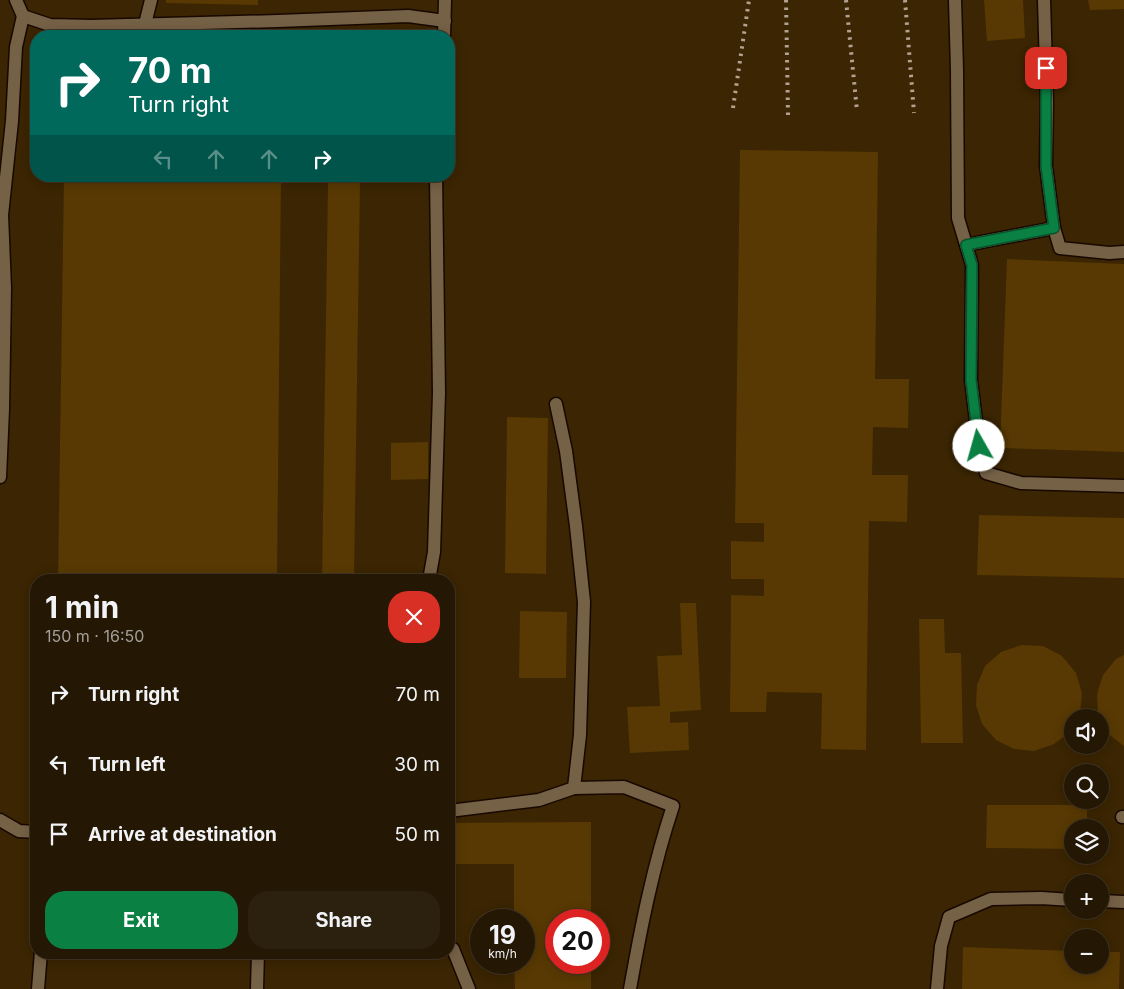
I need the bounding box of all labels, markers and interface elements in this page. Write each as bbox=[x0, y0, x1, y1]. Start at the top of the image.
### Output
pin bbox=[1025, 47, 1067, 89]
text: 70 m bbox=[128, 49, 212, 91]
icon: right bbox=[45, 50, 110, 115]
icon: arrive bbox=[1032, 54, 1060, 82]
text: Turn right bbox=[128, 91, 229, 117]
icon: left bbox=[149, 145, 177, 173]
icon: ahead bbox=[202, 145, 230, 173]
icon: ahead bbox=[255, 145, 283, 173]
icon: right bbox=[308, 145, 336, 173]
position arrow bbox=[952, 419, 1004, 471]
text: 1 min bbox=[45, 589, 119, 625]
button: close bbox=[388, 591, 440, 643]
text: 150 m · 16:50 bbox=[45, 626, 144, 646]
icon: right bbox=[45, 680, 73, 708]
text: Turn right bbox=[88, 683, 179, 706]
text: 70 m bbox=[396, 683, 440, 706]
map controls bbox=[1064, 709, 1109, 974]
button: sound bbox=[1064, 709, 1109, 754]
icon: left bbox=[45, 750, 73, 778]
text: Turn left bbox=[88, 753, 166, 776]
text: 30 m bbox=[394, 753, 440, 776]
button: search bbox=[1064, 764, 1109, 809]
button: layers bbox=[1064, 819, 1109, 864]
icon: arrive bbox=[45, 820, 73, 848]
text: Arrive at destination bbox=[88, 823, 277, 846]
text: 50 m bbox=[394, 823, 440, 846]
button: + bbox=[1064, 874, 1109, 919]
button: Exit bbox=[45, 891, 238, 949]
button: Share bbox=[248, 891, 440, 949]
speed limit sign: 20 bbox=[545, 909, 610, 974]
text: 19 bbox=[489, 920, 516, 950]
button: − bbox=[1064, 929, 1109, 974]
text: km/h bbox=[488, 946, 517, 961]

